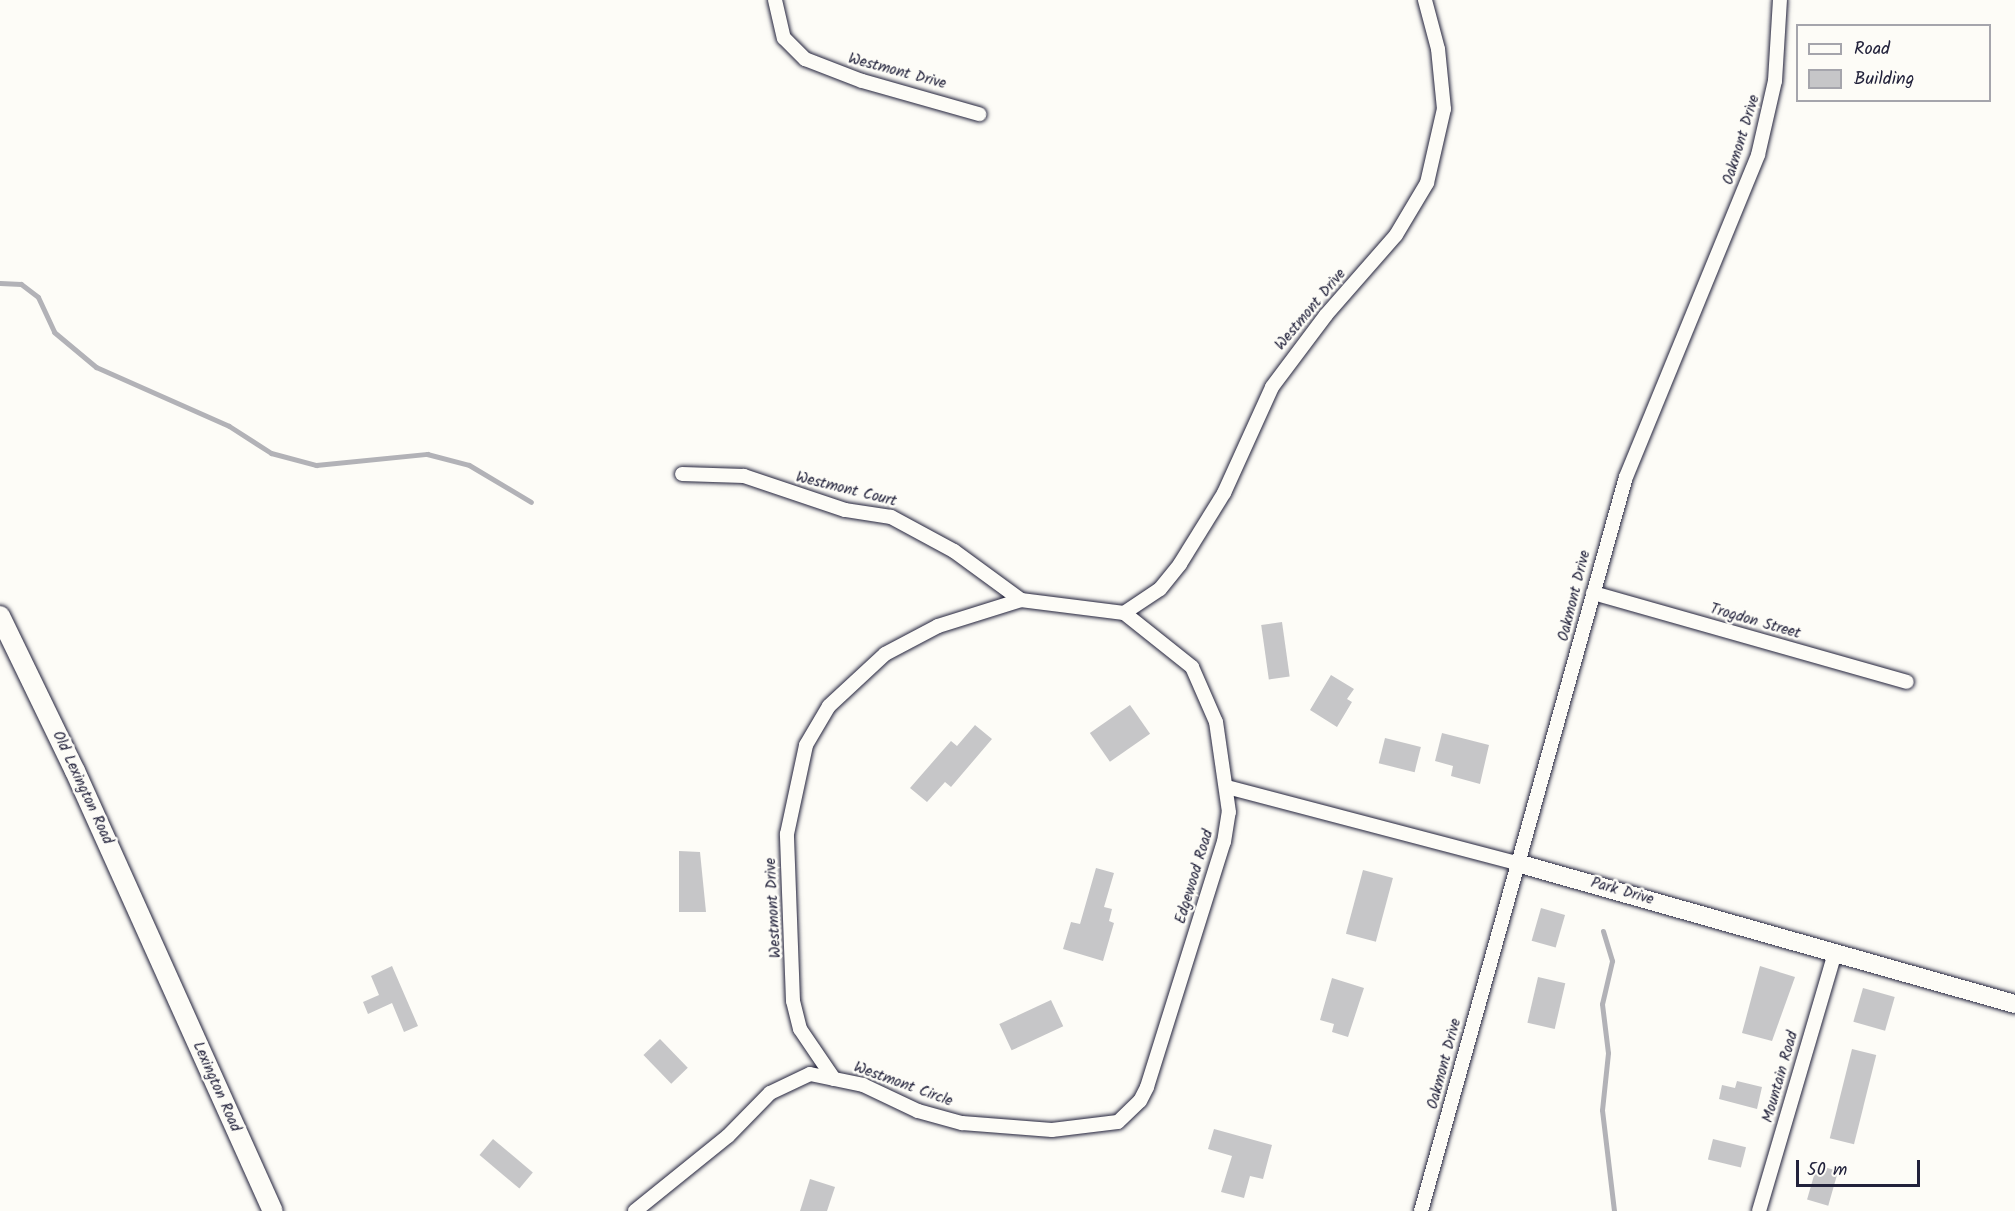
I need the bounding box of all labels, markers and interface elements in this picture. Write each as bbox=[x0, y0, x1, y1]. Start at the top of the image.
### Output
legend bbox=[1796, 24, 1991, 102]
text: Road bbox=[1854, 35, 1890, 64]
street label: Westmont Drive bbox=[846, 50, 948, 94]
text: Building bbox=[1854, 65, 1914, 94]
street label: Oakmont Drive bbox=[1720, 93, 1764, 187]
street label: Westmont Drive bbox=[1272, 266, 1350, 354]
street label: Westmont Court bbox=[794, 469, 898, 511]
street label: Oakmont Drive bbox=[1555, 549, 1595, 643]
street label: Trogdon Street bbox=[1708, 600, 1802, 644]
street label: Old Lexington Road bbox=[48, 728, 116, 848]
street label: Edgewood Road bbox=[1172, 828, 1218, 926]
street label: Westmont Drive bbox=[762, 857, 786, 959]
street label: Park Drive bbox=[1589, 874, 1655, 910]
street label: Oakmont Drive bbox=[1424, 1017, 1466, 1111]
street label: Mountain Road bbox=[1759, 1029, 1803, 1125]
street label: Lexington Road bbox=[188, 1039, 244, 1135]
street label: Westmont Circle bbox=[851, 1059, 955, 1111]
scale bar bbox=[1799, 1148, 1924, 1186]
text: 50 m bbox=[1807, 1156, 1847, 1185]

